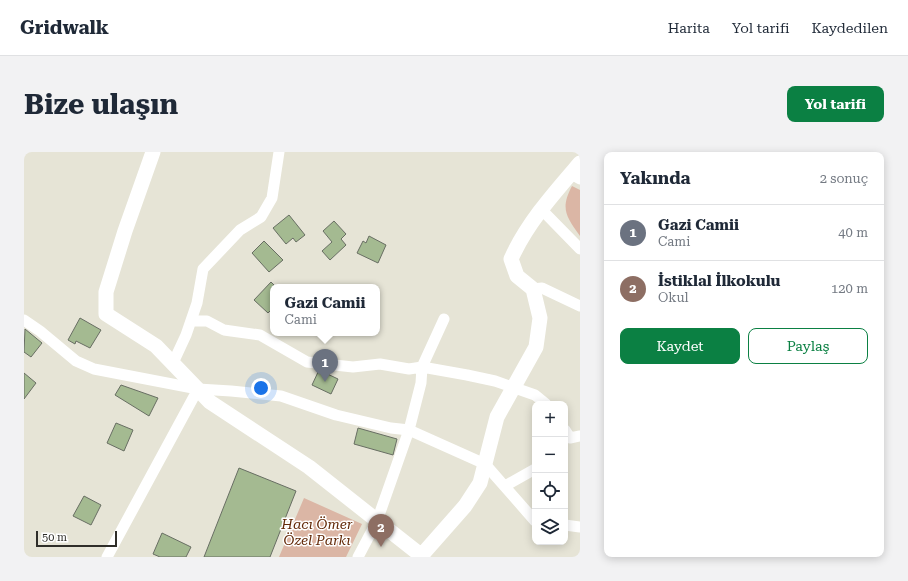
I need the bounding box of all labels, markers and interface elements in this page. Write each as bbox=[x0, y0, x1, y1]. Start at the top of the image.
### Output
text: Gridwalk bbox=[20, 16, 109, 39]
text: Harita bbox=[668, 20, 710, 36]
text: Yol tarifi bbox=[732, 20, 790, 36]
text: Kaydedilen bbox=[812, 20, 888, 36]
button: Yol tarifi bbox=[787, 86, 884, 122]
text: Bize ulaşın bbox=[24, 88, 178, 121]
text: Yakında bbox=[620, 168, 691, 188]
text: 2 sonuç bbox=[820, 171, 868, 186]
text: Gazi Camii bbox=[658, 216, 739, 234]
text: 1 bbox=[629, 225, 637, 240]
text: 40 m bbox=[838, 225, 868, 240]
text: Cami bbox=[658, 234, 690, 249]
text: İstiklal İlkokulu bbox=[658, 272, 780, 290]
text: 2 bbox=[629, 281, 637, 296]
text: 120 m bbox=[831, 281, 868, 296]
popup bbox=[270, 284, 380, 336]
text: Okul bbox=[658, 290, 689, 305]
text: Gazi Camii bbox=[285, 294, 365, 312]
text: Cami bbox=[285, 312, 317, 327]
button: Kaydet bbox=[620, 328, 740, 364]
button: Paylaş bbox=[748, 328, 868, 364]
pin: 1 bbox=[312, 349, 338, 382]
your location bbox=[251, 378, 271, 398]
map controls bbox=[532, 401, 568, 545]
button: + bbox=[532, 401, 568, 437]
button: − bbox=[532, 437, 568, 473]
button: locate bbox=[532, 473, 568, 509]
button: layers bbox=[532, 509, 568, 545]
pin: 2 bbox=[368, 514, 394, 547]
park label: Hacı Ömer Özel Parkı bbox=[280, 516, 353, 548]
scale bar bbox=[36, 529, 117, 548]
text: 50 m bbox=[42, 531, 67, 544]

